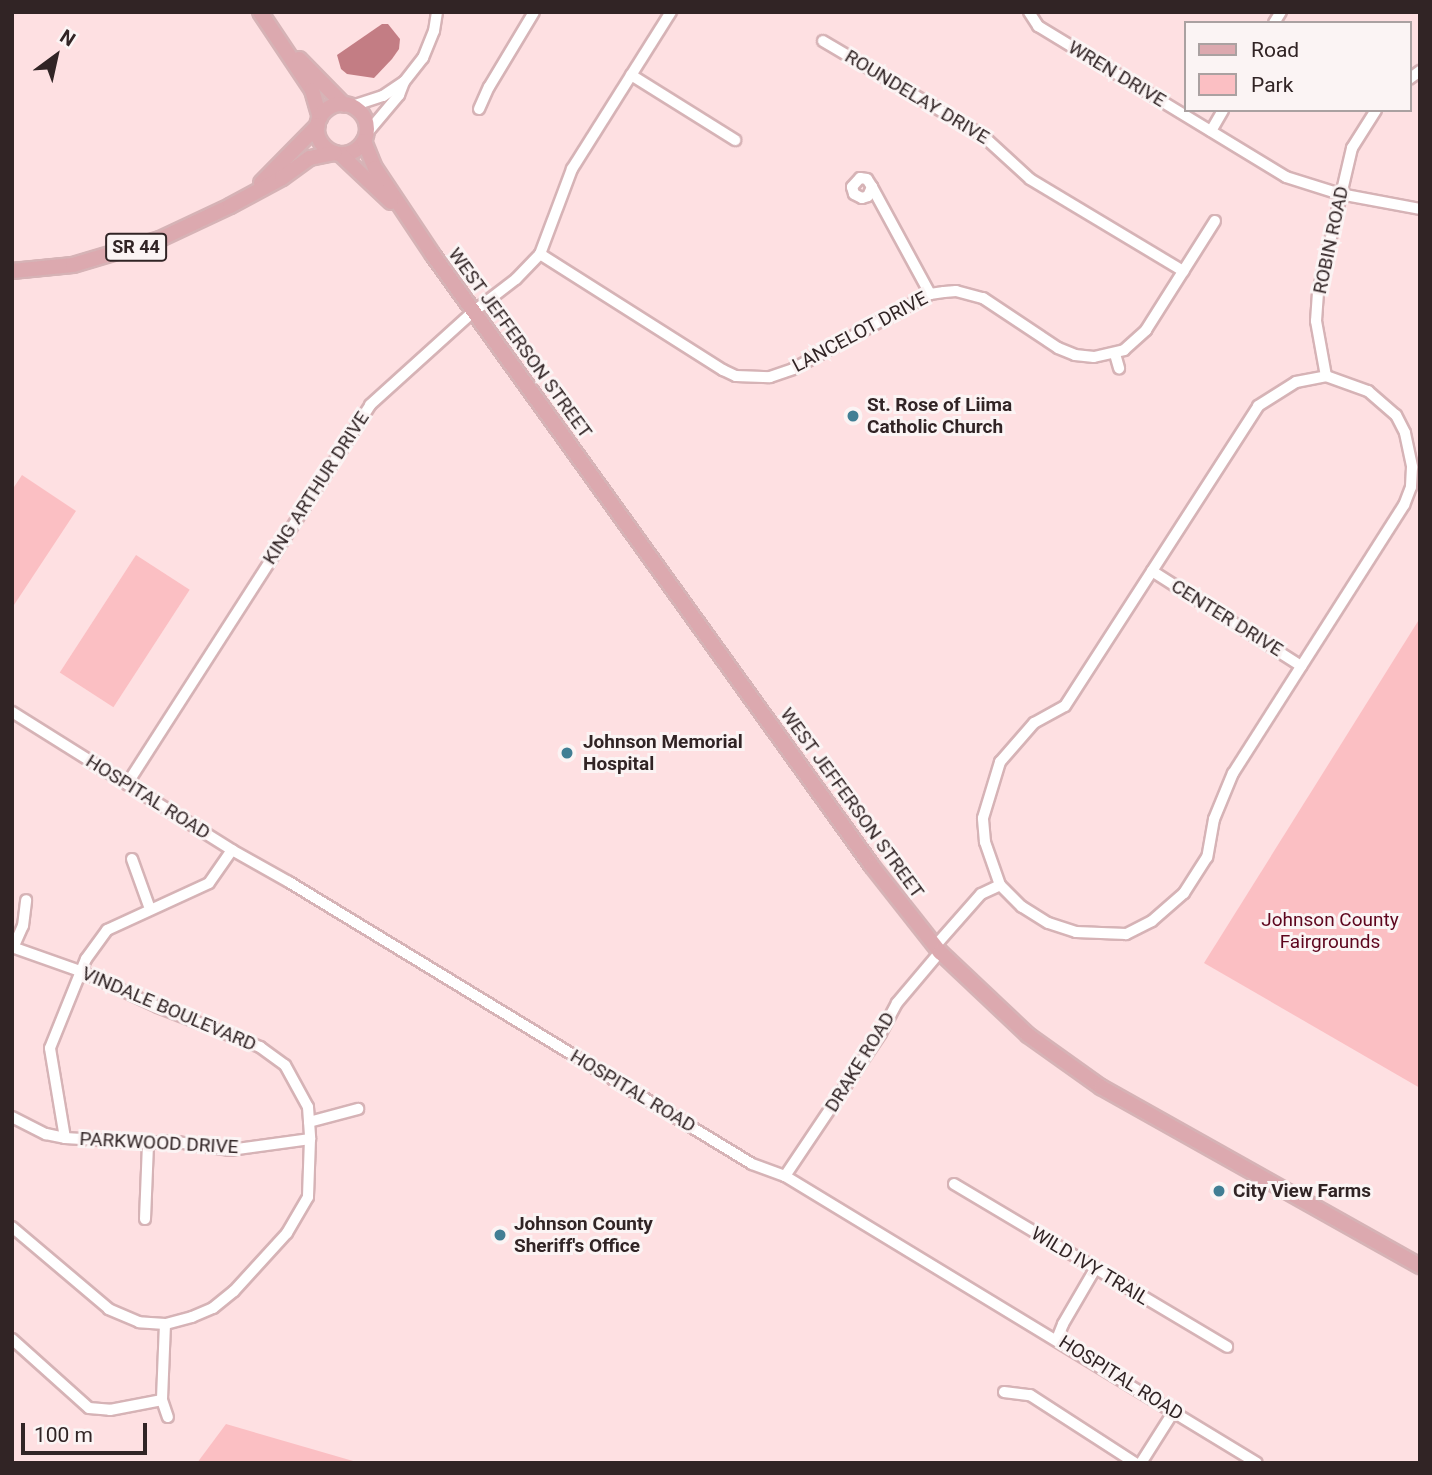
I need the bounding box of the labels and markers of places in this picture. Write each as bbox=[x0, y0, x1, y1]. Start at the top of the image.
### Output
place label: St. Rose of Liima Catholic Church bbox=[867, 394, 1012, 438]
marker: St. Rose of Liima Catholic Church bbox=[845, 408, 861, 424]
place label: Johnson Memorial Hospital bbox=[583, 731, 743, 775]
marker: Johnson Memorial Hospital bbox=[557, 743, 577, 763]
place label: City View Farms bbox=[1233, 1180, 1371, 1202]
marker: City View Farms bbox=[1211, 1183, 1227, 1199]
place label: Johnson County Sheriff's Office bbox=[514, 1213, 653, 1257]
marker: Johnson County Sheriff's Office bbox=[492, 1227, 508, 1243]

